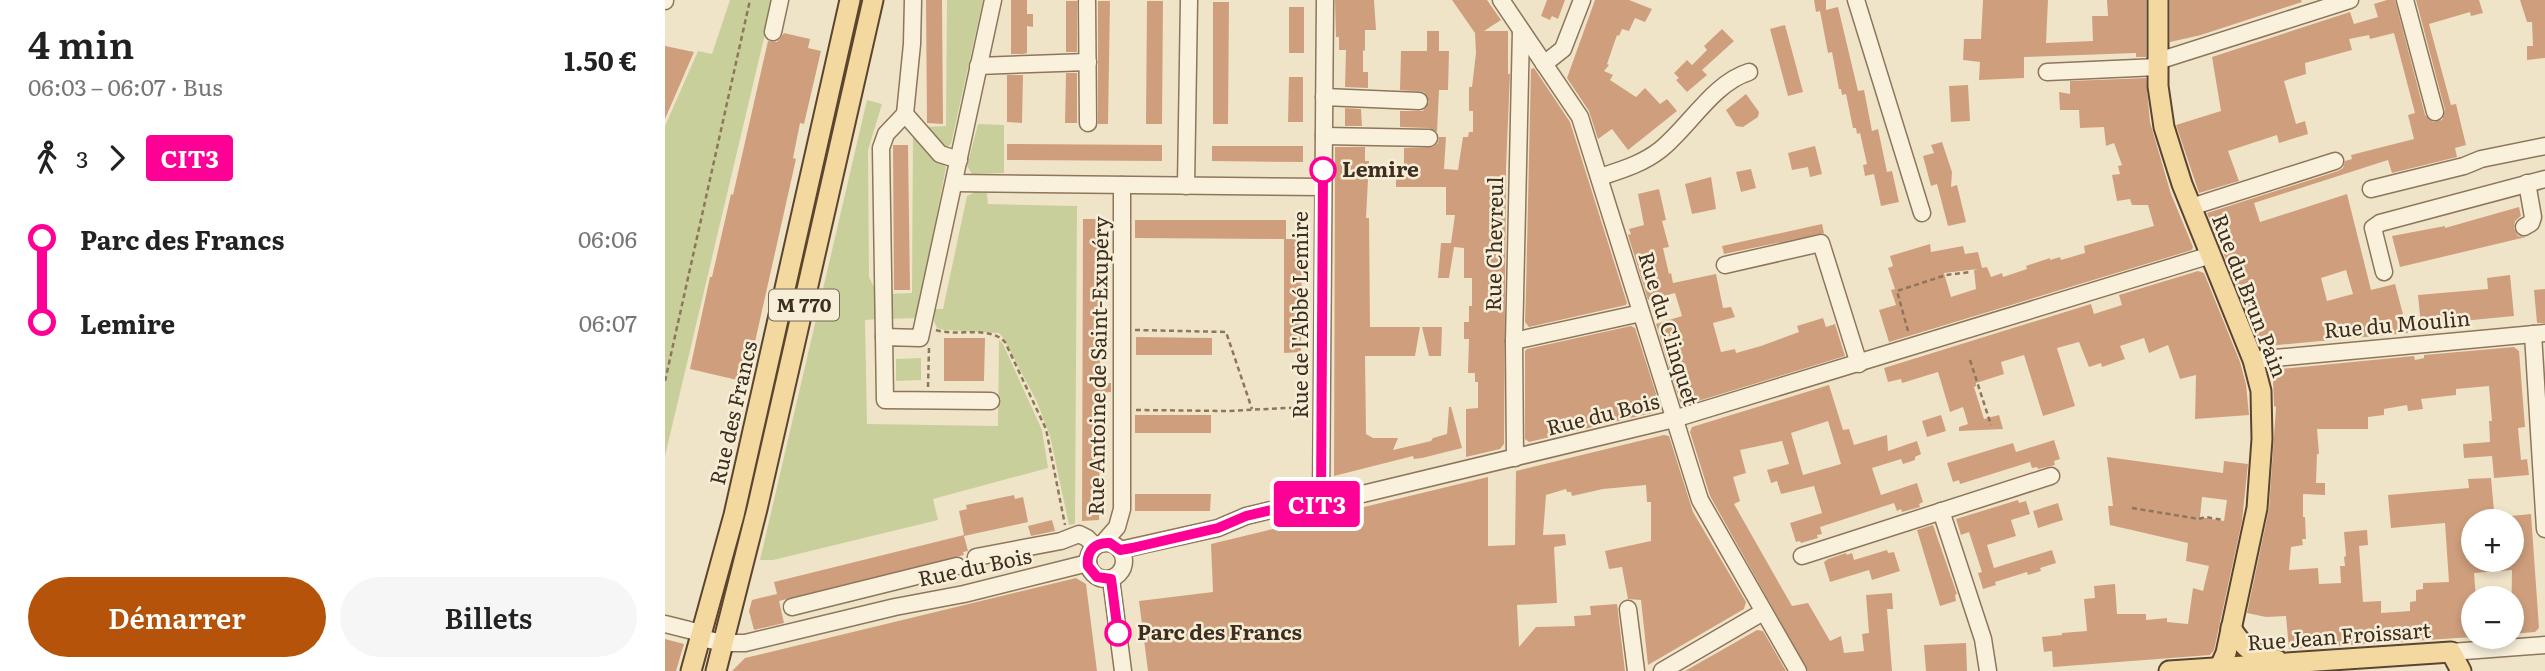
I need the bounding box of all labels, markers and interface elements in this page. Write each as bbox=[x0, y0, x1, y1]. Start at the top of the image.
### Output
text: 4 min bbox=[28, 14, 134, 71]
text: 1.50 € bbox=[564, 40, 637, 79]
text: 06:03 – 06:07 · Bus bbox=[28, 69, 223, 103]
icon: walk bbox=[28, 139, 66, 177]
icon: forward bbox=[98, 139, 136, 177]
text: CIT3 bbox=[160, 140, 219, 175]
text: 3 bbox=[76, 141, 88, 175]
place label: Lemire bbox=[1342, 152, 1419, 183]
marker: Lemire bbox=[1310, 157, 1336, 183]
street label: Rue Chevreul bbox=[1476, 176, 1509, 312]
street label: Rue du Brun Pain bbox=[2206, 209, 2297, 381]
street label: Rue de l'Abbé Lemire bbox=[1283, 211, 1314, 419]
street label: Rue Antoine de Saint-Exupéry bbox=[1078, 215, 1115, 516]
text: Parc des Francs bbox=[80, 219, 284, 258]
text: 06:06 bbox=[578, 221, 637, 255]
street label: Rue du Clinquet bbox=[1632, 247, 1709, 410]
road number: M 770 bbox=[769, 290, 839, 320]
street label: Rue du Moulin bbox=[2322, 301, 2471, 344]
text: Lemire bbox=[80, 303, 175, 342]
text: 06:07 bbox=[579, 305, 637, 339]
street label: Rue des Francs bbox=[700, 337, 763, 487]
street label: Rue du Bois bbox=[1543, 384, 1662, 442]
line badge: CIT3 bbox=[1268, 481, 1366, 527]
text: CIT3 bbox=[1288, 486, 1346, 521]
map controls bbox=[2461, 509, 2524, 649]
button: + bbox=[2461, 509, 2524, 572]
street label: Rue du Bois bbox=[915, 538, 1034, 593]
button: Démarrer bbox=[28, 577, 326, 657]
button: Billets bbox=[340, 577, 637, 657]
button: − bbox=[2461, 586, 2524, 649]
street label: Rue Jean Froissart bbox=[2246, 613, 2432, 656]
place label: Parc des Francs bbox=[1137, 615, 1302, 646]
marker: Parc des Francs bbox=[1105, 620, 1131, 646]

